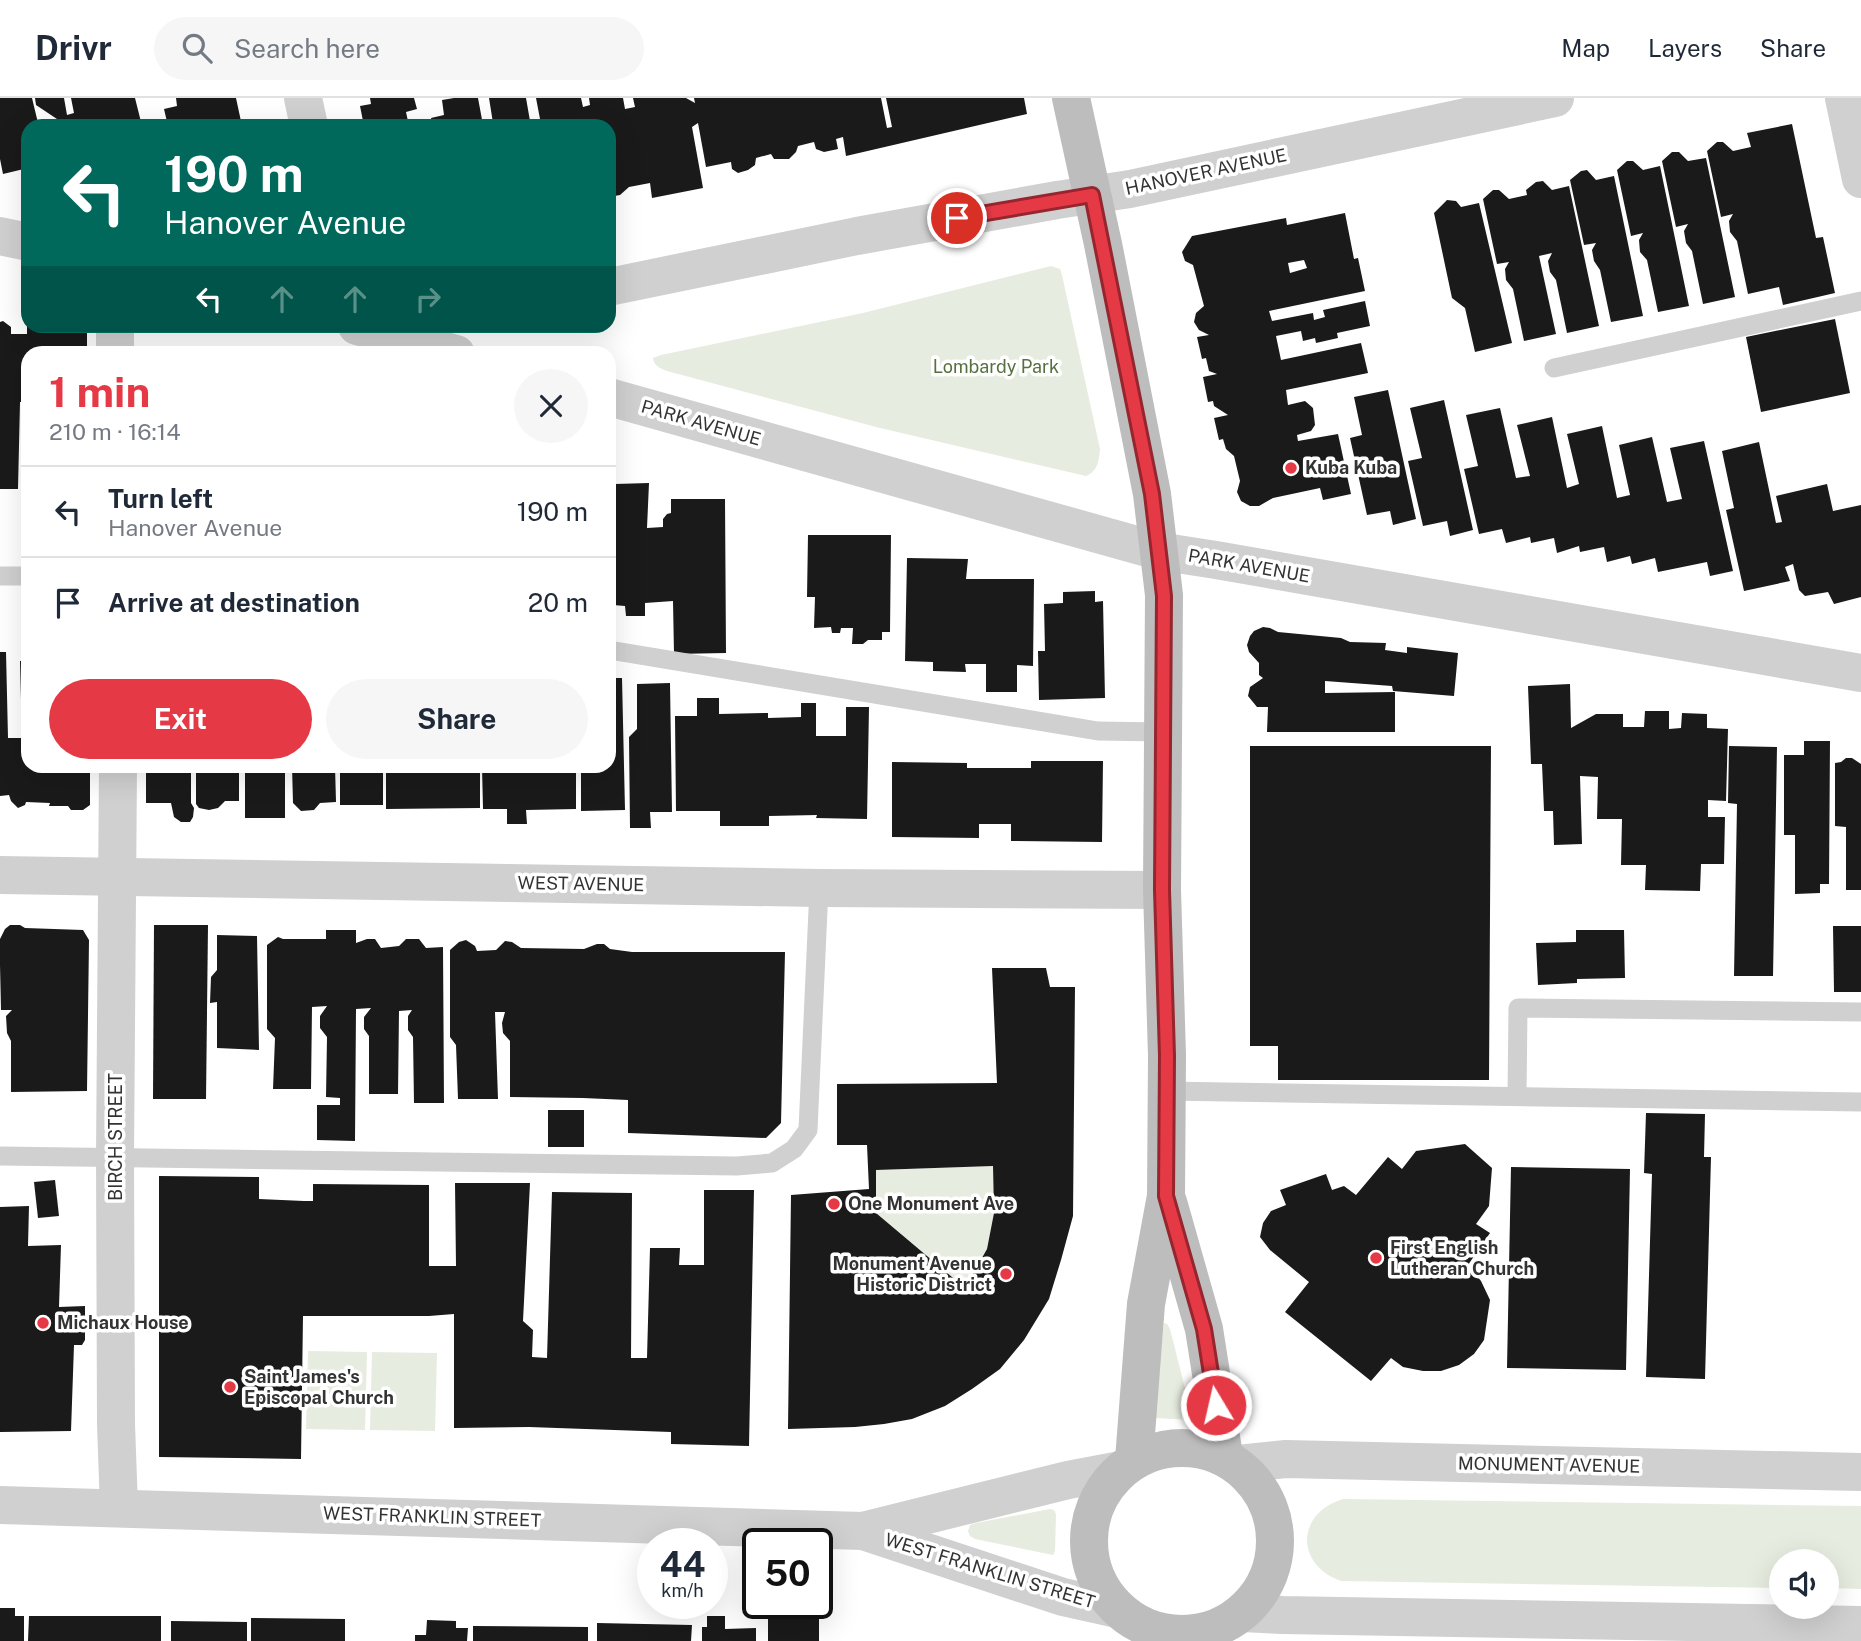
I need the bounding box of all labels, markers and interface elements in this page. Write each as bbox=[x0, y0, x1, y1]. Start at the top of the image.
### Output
search box bbox=[154, 17, 644, 80]
text: Drivr bbox=[35, 29, 112, 67]
icon: search bbox=[178, 29, 216, 67]
text: Search here bbox=[234, 33, 380, 64]
text: Map bbox=[1561, 34, 1610, 62]
text: Layers bbox=[1648, 34, 1722, 62]
text: Share bbox=[1760, 34, 1826, 62]
street label: HANOVER AVENUE bbox=[1123, 144, 1288, 199]
text: 190 m bbox=[164, 145, 304, 203]
icon: left bbox=[49, 147, 140, 238]
pin bbox=[927, 188, 987, 248]
icon: arrive bbox=[938, 199, 976, 237]
text: Hanover Avenue bbox=[164, 204, 406, 241]
icon: left bbox=[190, 280, 228, 318]
icon: ahead bbox=[263, 280, 301, 318]
icon: ahead bbox=[336, 280, 374, 318]
icon: right bbox=[409, 280, 447, 318]
park label: Lombardy Park bbox=[933, 356, 1059, 377]
text: 1 min bbox=[49, 367, 150, 416]
button: close bbox=[514, 369, 588, 443]
street label: PARK AVENUE bbox=[639, 395, 763, 450]
text: 210 m · 16:14 bbox=[49, 418, 181, 445]
place label: Kuba Kuba bbox=[1305, 457, 1397, 478]
marker: Kuba Kuba bbox=[1283, 460, 1299, 476]
text: Turn left bbox=[108, 483, 213, 514]
icon: left bbox=[49, 493, 87, 531]
text: 190 m bbox=[517, 496, 588, 527]
text: Hanover Avenue bbox=[108, 514, 282, 541]
street label: PARK AVENUE bbox=[1187, 544, 1312, 587]
icon: arrive bbox=[49, 584, 87, 622]
text: Arrive at destination bbox=[108, 587, 360, 618]
text: 20 m bbox=[528, 587, 588, 618]
button: Exit bbox=[49, 679, 312, 759]
button: Share bbox=[326, 679, 588, 759]
street label: WEST AVENUE bbox=[518, 872, 644, 895]
street label: BIRCH STREET bbox=[105, 1073, 126, 1201]
place label: One Monument Ave bbox=[848, 1193, 1014, 1214]
marker: One Monument Ave bbox=[826, 1196, 842, 1212]
place label: First English Lutheran Church bbox=[1390, 1237, 1534, 1279]
marker: First English Lutheran Church bbox=[1368, 1250, 1384, 1266]
place label: Monument Avenue Historic District bbox=[832, 1253, 992, 1295]
marker: Monument Avenue Historic District bbox=[998, 1266, 1014, 1282]
place label: Michaux House bbox=[57, 1312, 189, 1333]
marker: Michaux House bbox=[35, 1315, 51, 1331]
place label: Saint James's Episcopal Church bbox=[244, 1366, 394, 1408]
position arrow bbox=[1179, 1368, 1253, 1442]
marker: Saint James's Episcopal Church bbox=[222, 1379, 238, 1395]
street label: MONUMENT AVENUE bbox=[1458, 1452, 1640, 1477]
street label: WEST FRANKLIN STREET bbox=[323, 1502, 542, 1531]
speed limit sign: 50 bbox=[742, 1528, 833, 1619]
street label: WEST FRANKLIN STREET bbox=[883, 1529, 1098, 1613]
text: 44 bbox=[660, 1544, 705, 1585]
map controls bbox=[1769, 1549, 1839, 1619]
button: sound bbox=[1769, 1549, 1839, 1619]
text: km/h bbox=[661, 1580, 704, 1601]

